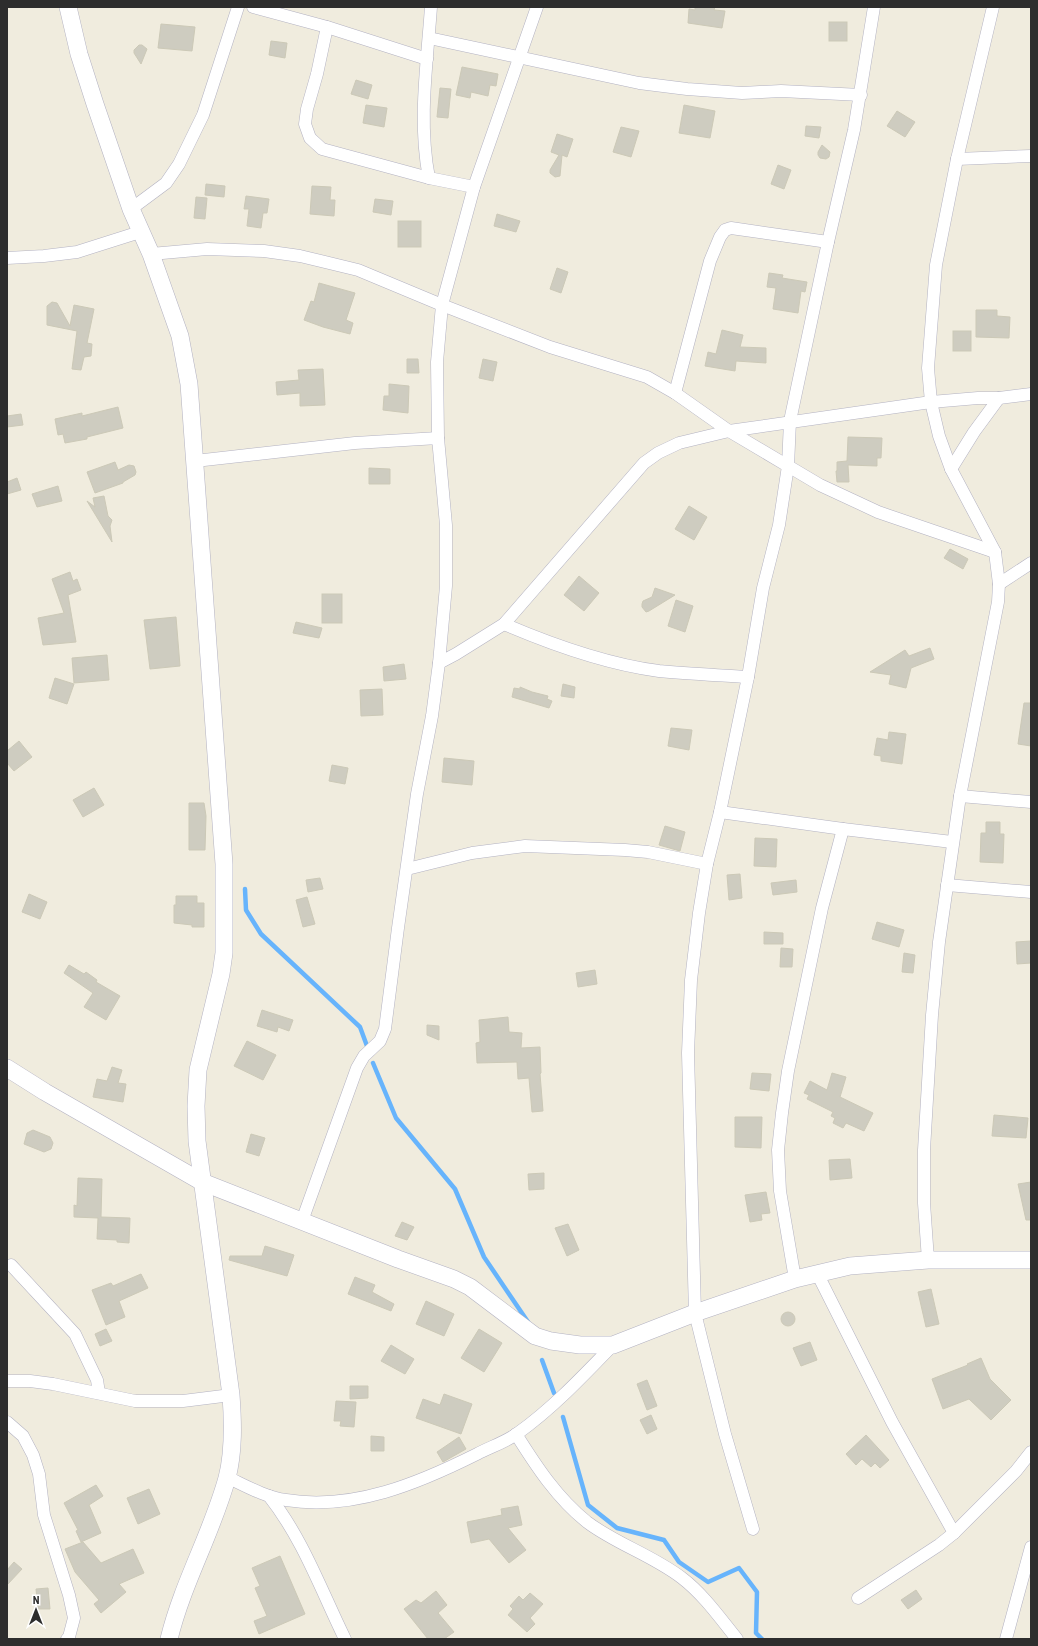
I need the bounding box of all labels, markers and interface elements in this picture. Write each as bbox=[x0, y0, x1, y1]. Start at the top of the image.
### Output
north arrow bbox=[16, 1590, 56, 1630]
text: N bbox=[33, 1594, 40, 1607]

